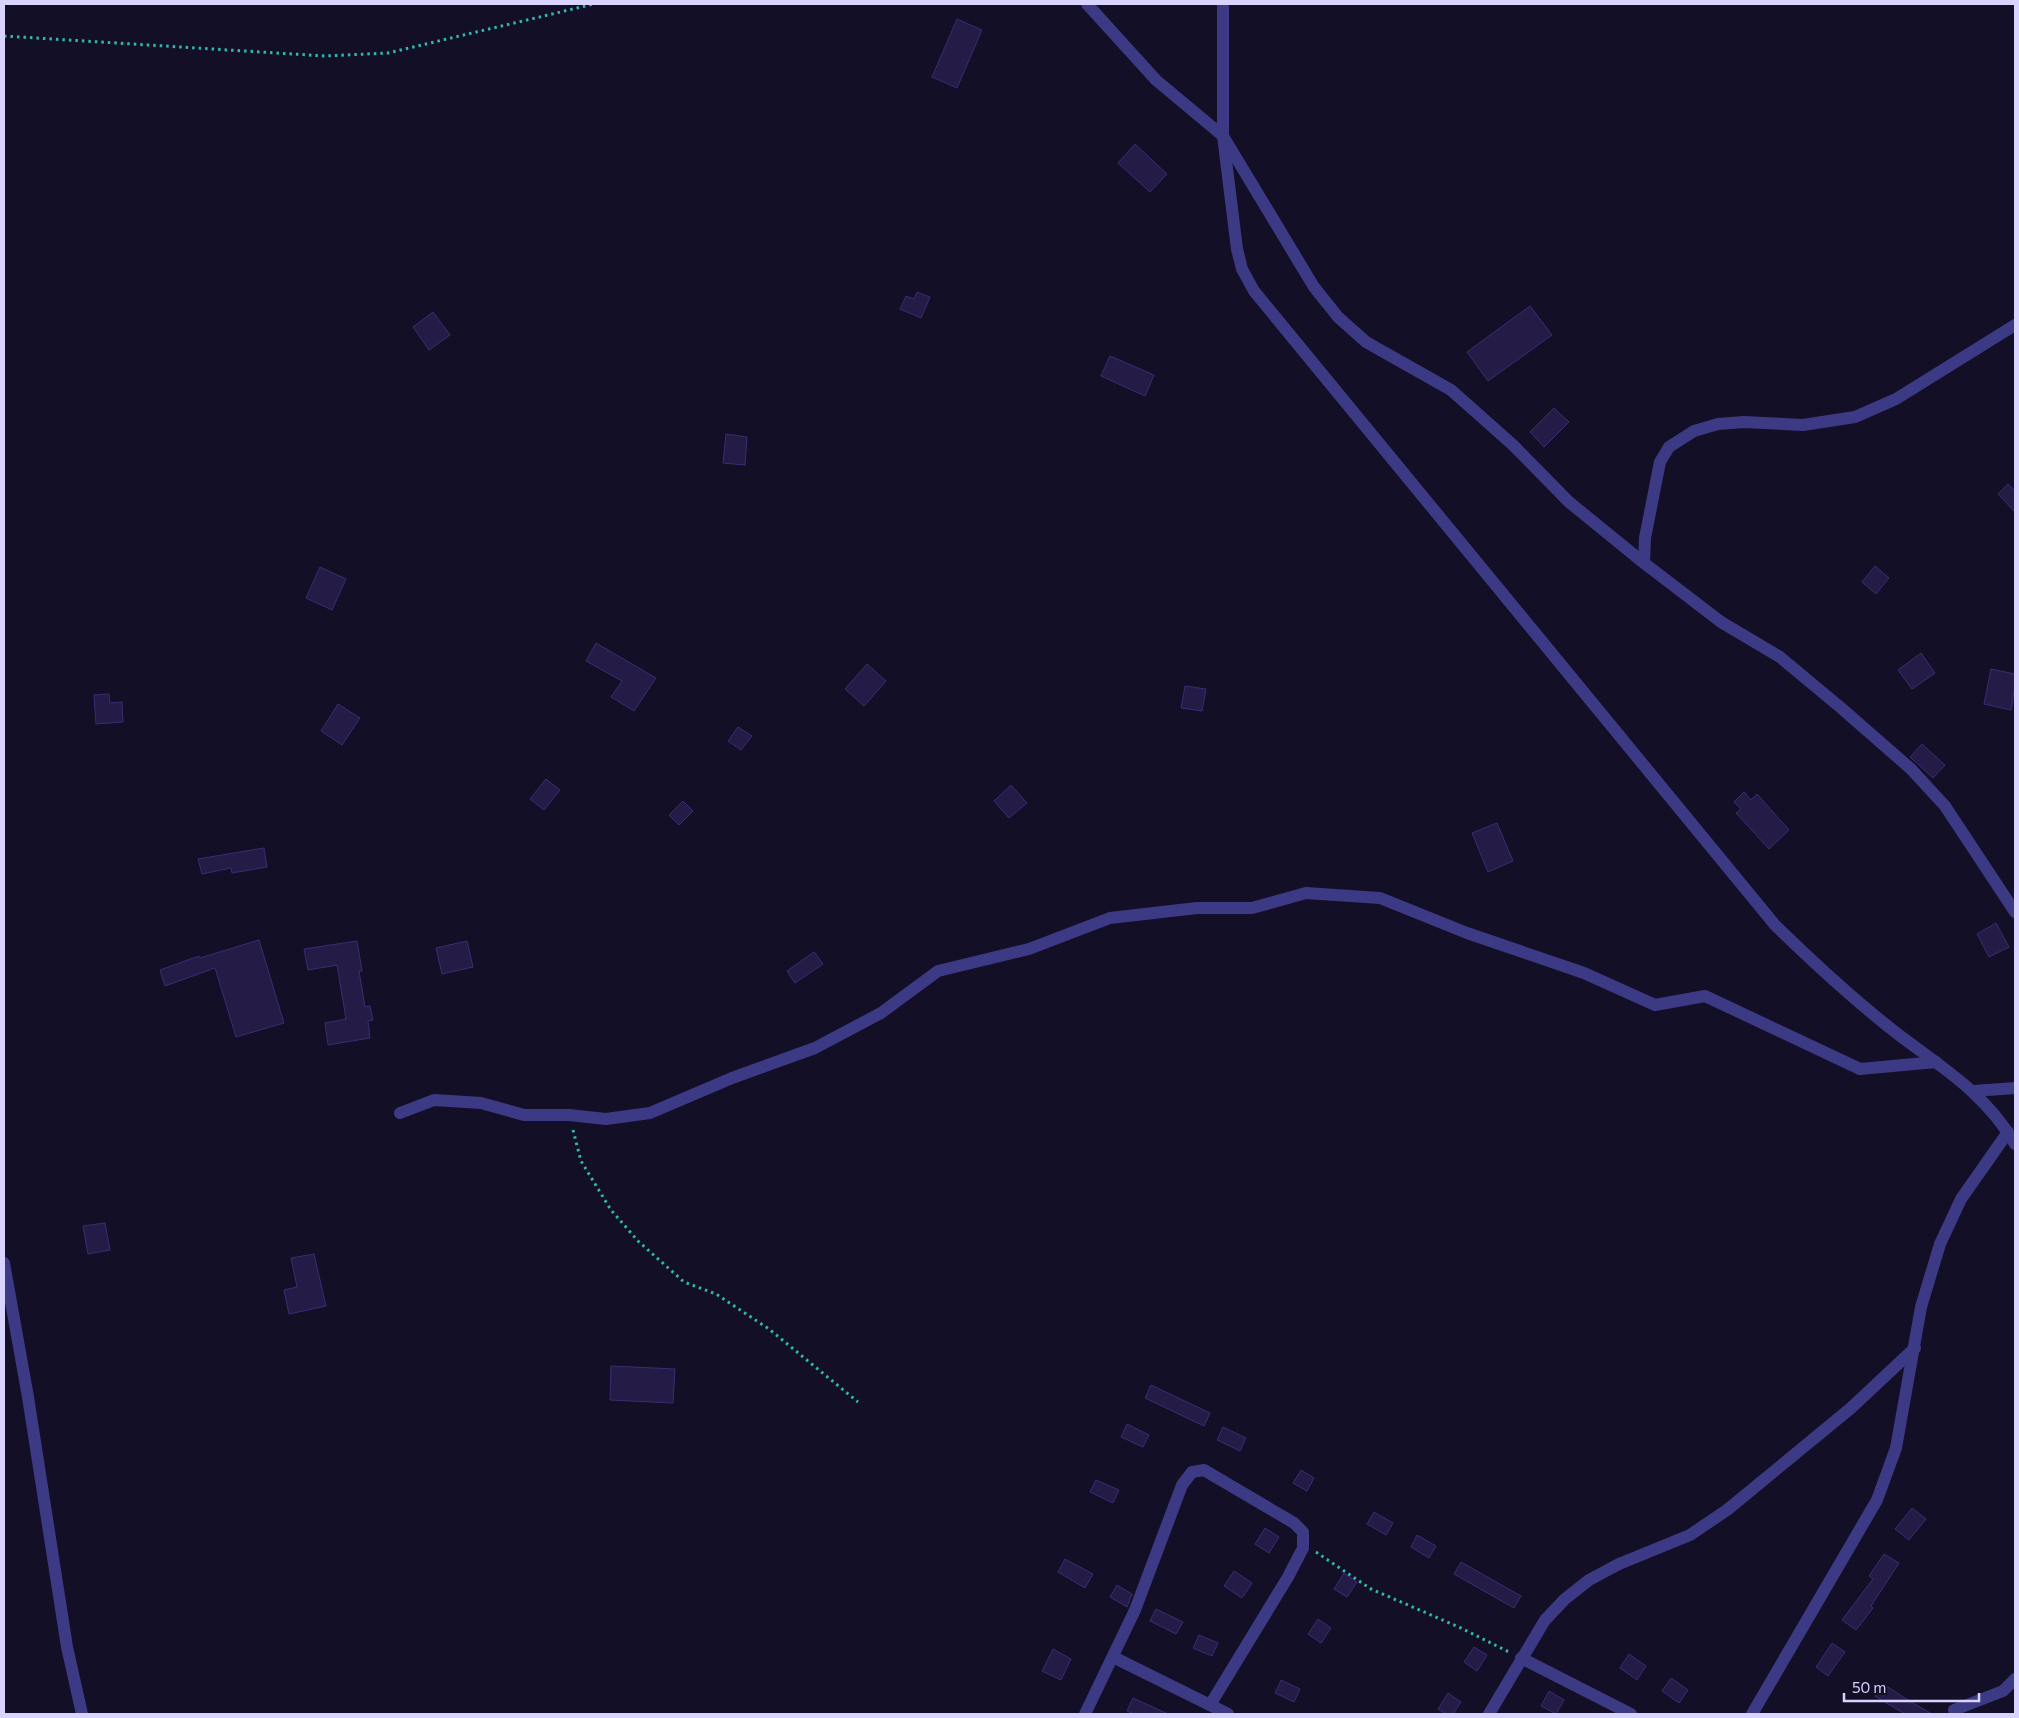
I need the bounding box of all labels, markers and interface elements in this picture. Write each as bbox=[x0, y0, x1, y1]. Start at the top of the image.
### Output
scale bar bbox=[1844, 1670, 1979, 1702]
text: 50 m bbox=[1852, 1678, 1886, 1696]

